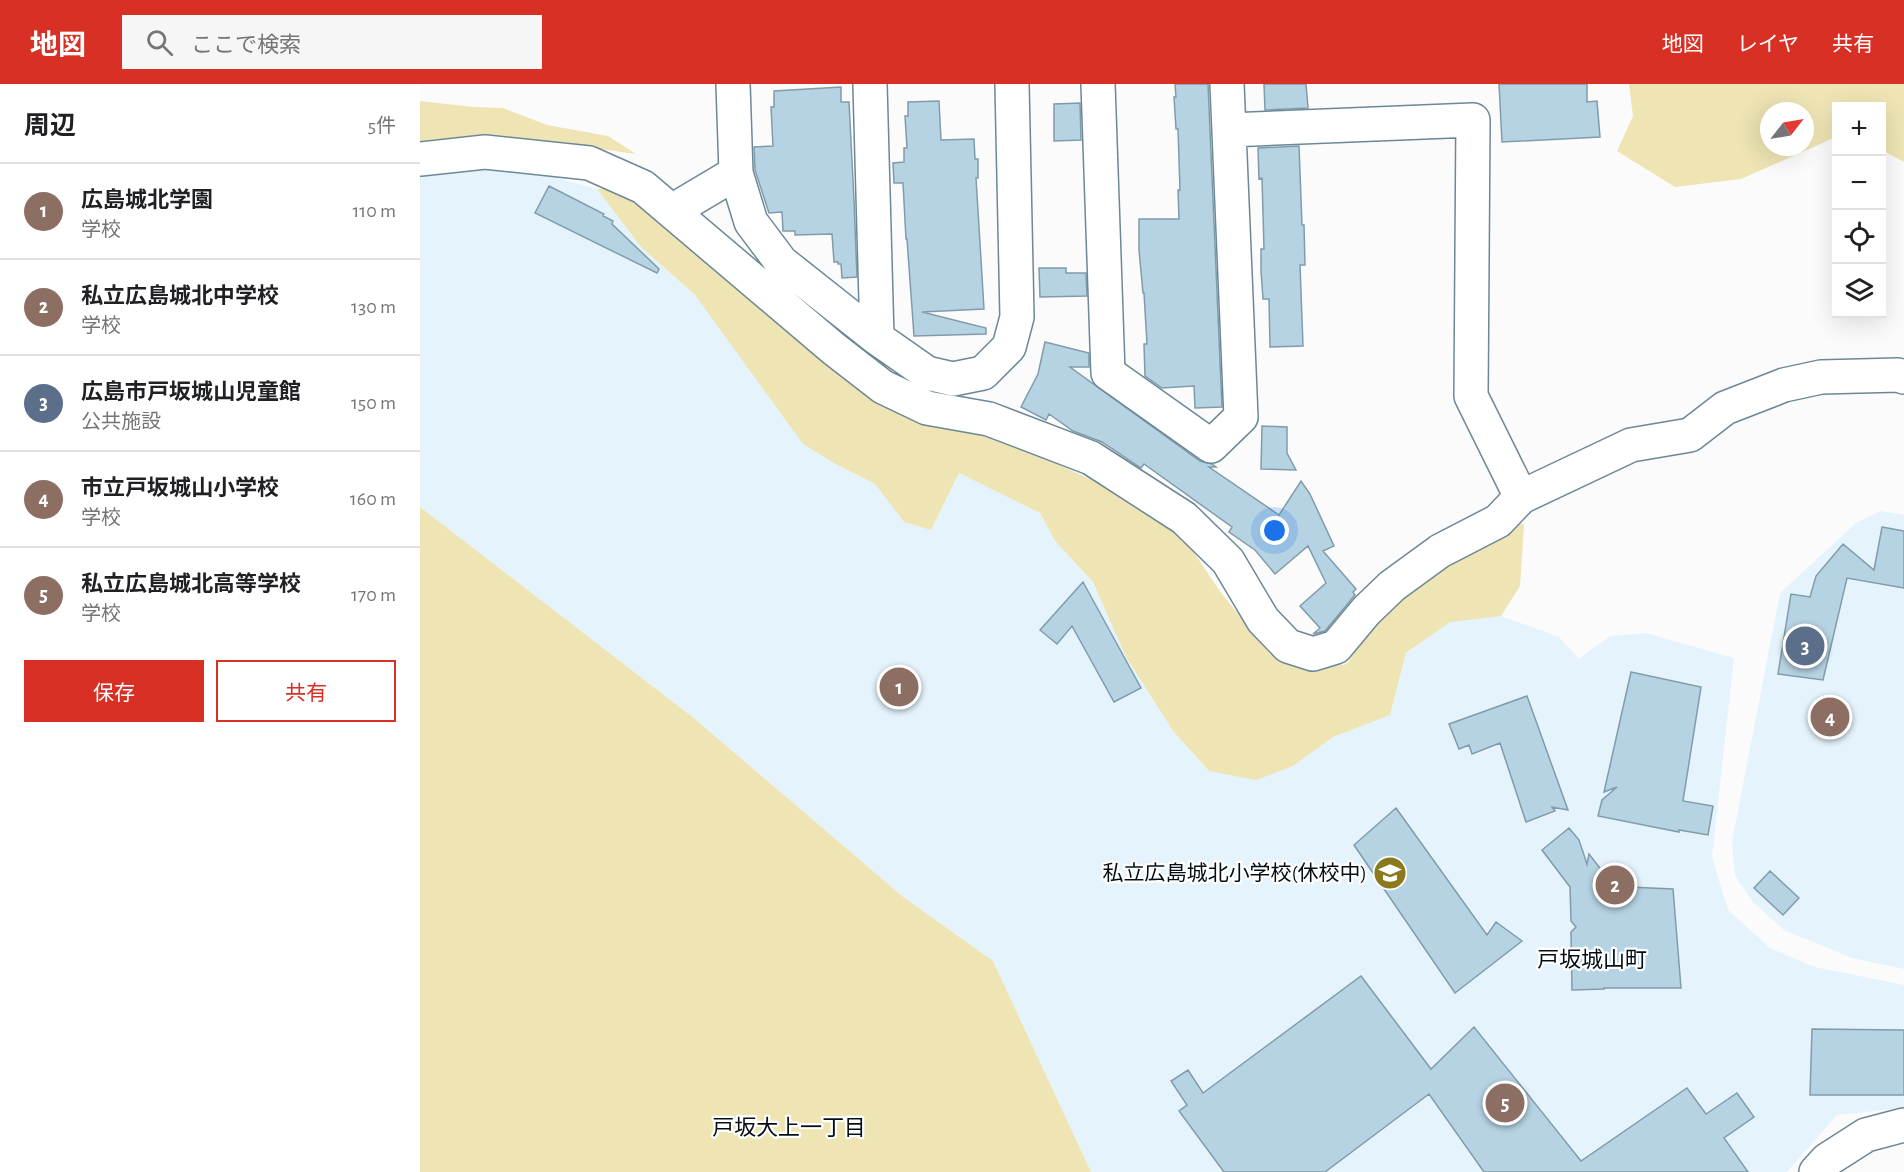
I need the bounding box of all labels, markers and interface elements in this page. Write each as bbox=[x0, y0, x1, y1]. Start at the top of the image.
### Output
search box bbox=[122, 15, 542, 69]
icon: search bbox=[143, 26, 176, 59]
text: 地図 bbox=[30, 32, 86, 60]
text: ここで検索 bbox=[191, 34, 301, 56]
text: 地図 bbox=[1662, 34, 1704, 55]
text: レイヤ bbox=[1737, 34, 1799, 55]
text: 共有 bbox=[1832, 34, 1874, 55]
north arrow bbox=[1760, 102, 1814, 156]
map controls bbox=[1832, 102, 1886, 318]
button: + bbox=[1832, 102, 1886, 156]
text: 周辺 bbox=[24, 113, 76, 139]
text: 5件 bbox=[368, 116, 396, 136]
button: − bbox=[1832, 156, 1886, 210]
text: 広島城北学園 bbox=[81, 189, 213, 211]
text: 1 bbox=[40, 201, 47, 221]
text: 110 m bbox=[352, 201, 396, 221]
button: locate bbox=[1832, 210, 1886, 264]
text: 学校 bbox=[81, 220, 121, 240]
button: layers bbox=[1832, 264, 1886, 318]
text: 私立広島城北中学校 bbox=[81, 285, 279, 307]
text: 2 bbox=[39, 297, 48, 317]
text: 130 m bbox=[351, 297, 396, 317]
text: 学校 bbox=[81, 316, 121, 336]
text: 広島市戸坂城山児童館 bbox=[81, 381, 301, 403]
text: 3 bbox=[39, 393, 48, 413]
text: 150 m bbox=[351, 393, 396, 413]
text: 公共施設 bbox=[81, 412, 161, 432]
text: 市立戸坂城山小学校 bbox=[81, 477, 279, 499]
text: 4 bbox=[38, 489, 49, 509]
text: 160 m bbox=[350, 489, 396, 509]
text: 学校 bbox=[81, 508, 121, 528]
your location bbox=[1260, 516, 1289, 545]
text: 私立広島城北高等学校 bbox=[81, 573, 301, 595]
text: 5 bbox=[39, 585, 48, 605]
text: 170 m bbox=[351, 585, 396, 605]
text: 学校 bbox=[81, 604, 121, 624]
pin: 3 bbox=[1786, 624, 1824, 668]
button: 保存 bbox=[24, 660, 204, 722]
button: 共有 bbox=[216, 660, 396, 722]
pin: 1 bbox=[880, 664, 918, 710]
pin: 4 bbox=[1810, 694, 1850, 740]
school or university icon: 私立広島城北小学校(休校中) bbox=[1372, 855, 1408, 891]
place label: 私立広島城北小学校(休校中) bbox=[1103, 862, 1367, 884]
pin: 2 bbox=[1596, 862, 1634, 908]
district label: 戸坂城山町 bbox=[1537, 948, 1647, 971]
pin: 5 bbox=[1486, 1080, 1524, 1126]
district label: 戸坂大上一丁目 bbox=[712, 1116, 866, 1139]

